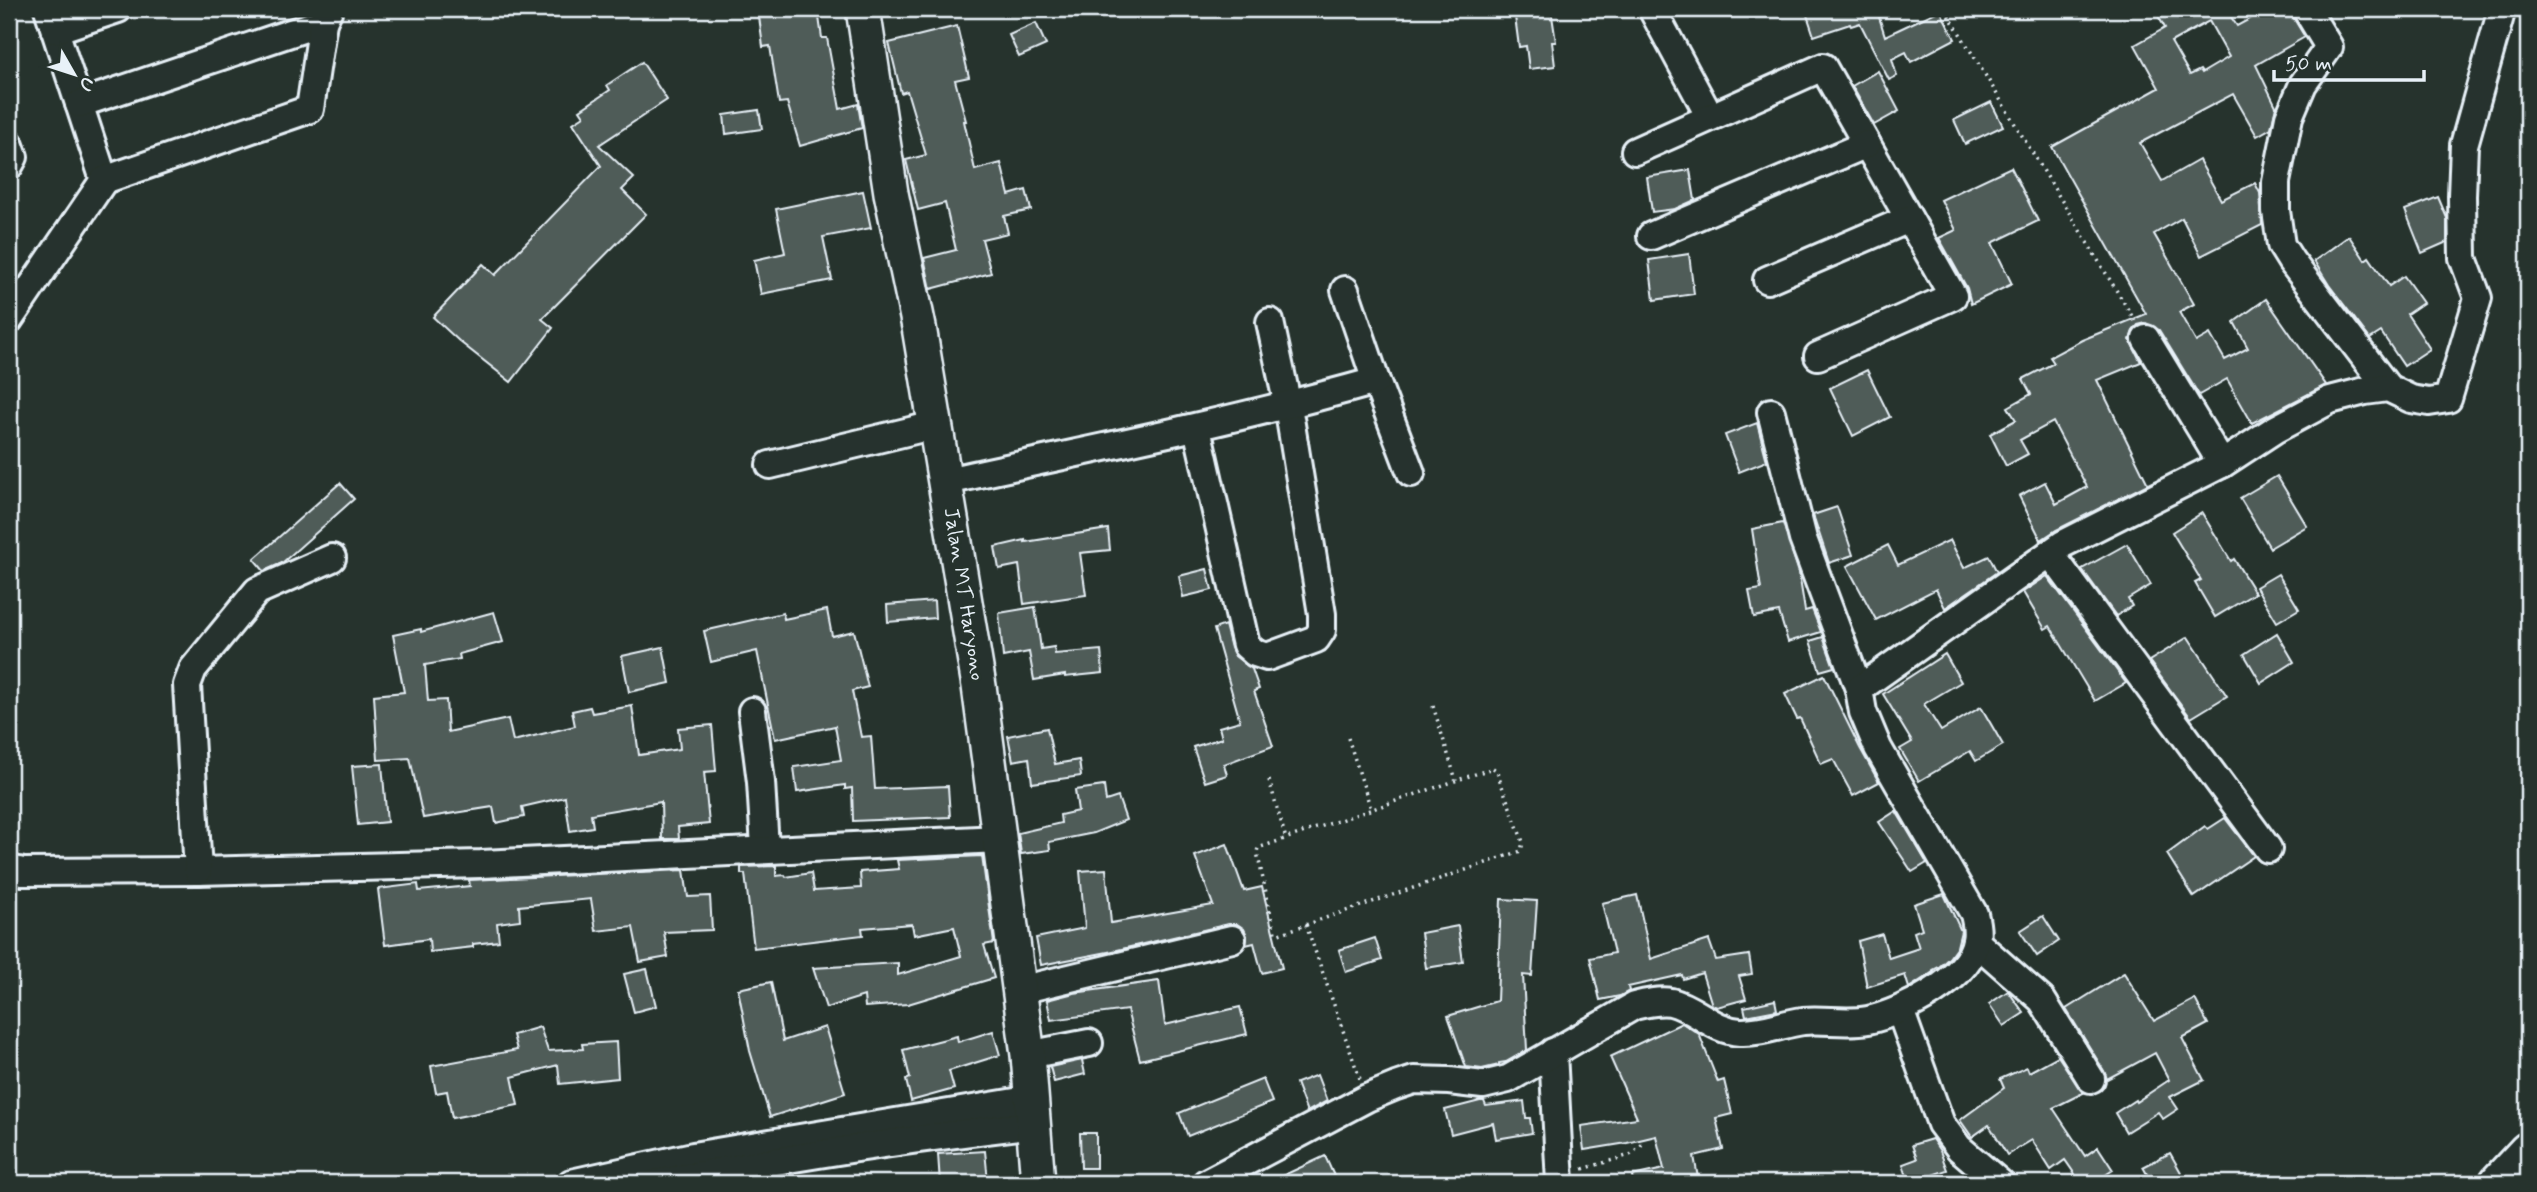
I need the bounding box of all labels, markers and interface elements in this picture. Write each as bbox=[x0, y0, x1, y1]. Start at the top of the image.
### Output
north arrow bbox=[38, 38, 108, 108]
scale bar bbox=[2274, 38, 2425, 82]
text: 50 m bbox=[2285, 50, 2332, 78]
text: U bbox=[72, 71, 100, 96]
street label: Jalan MT Haryono bbox=[937, 506, 991, 682]

